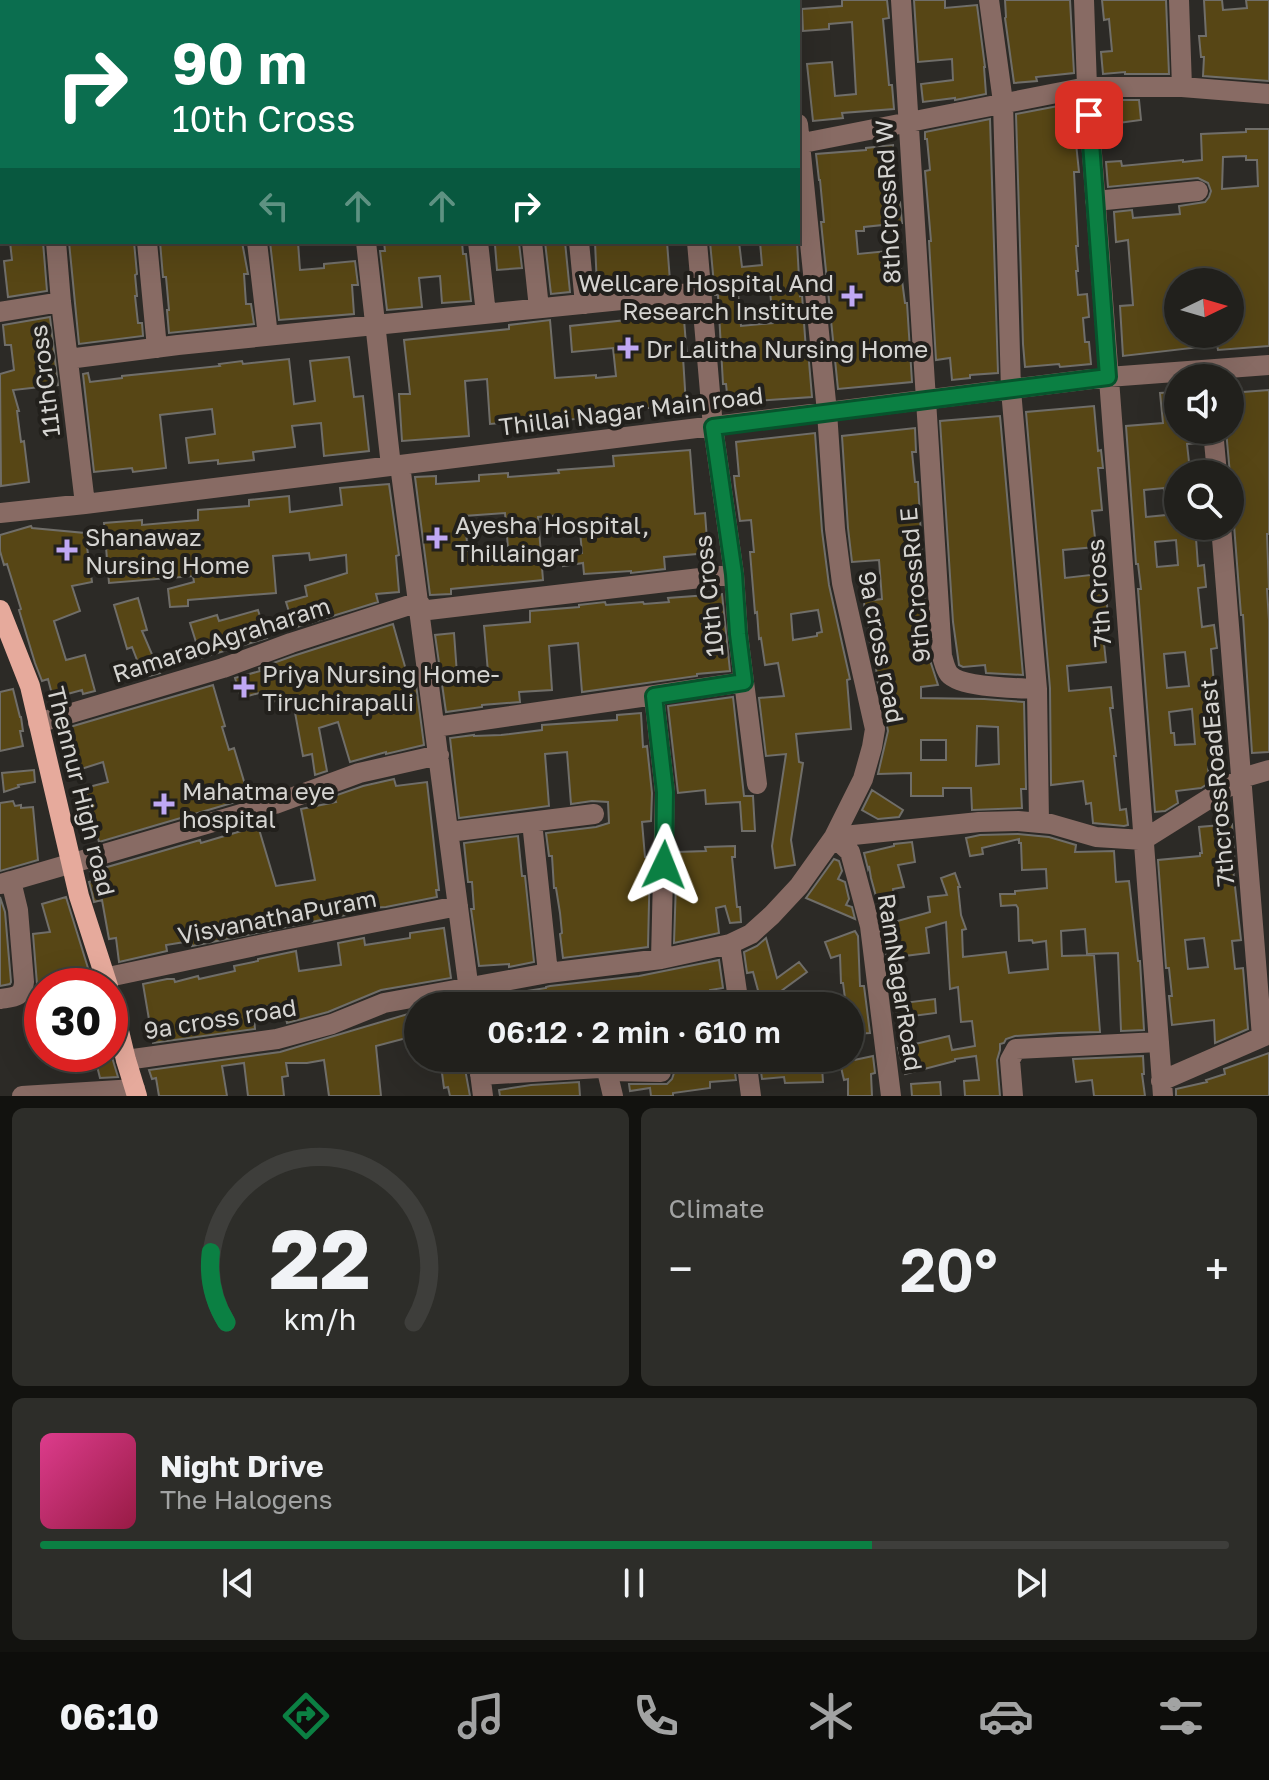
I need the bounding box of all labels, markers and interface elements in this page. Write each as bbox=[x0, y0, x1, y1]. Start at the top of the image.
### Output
text: 90 m bbox=[172, 29, 307, 96]
icon: right bbox=[40, 32, 144, 136]
pin bbox=[1055, 81, 1123, 149]
icon: arrive bbox=[1067, 93, 1111, 137]
text: 10th Cross bbox=[172, 97, 355, 140]
street label: 8thCrossRd W bbox=[868, 119, 906, 285]
icon: left bbox=[252, 184, 296, 228]
icon: ahead bbox=[336, 184, 380, 228]
icon: ahead bbox=[420, 184, 464, 228]
icon: right bbox=[504, 184, 548, 228]
place label: Wellcare Hospital And Research Institute bbox=[578, 268, 834, 325]
north arrow bbox=[1164, 268, 1244, 348]
map controls bbox=[1164, 268, 1244, 540]
marker: Wellcare Hospital And Research Institute bbox=[841, 285, 863, 307]
street label: 11thCross bbox=[23, 323, 65, 439]
place label: Dr Lalitha Nursing Home bbox=[646, 334, 928, 363]
marker: Dr Lalitha Nursing Home bbox=[617, 337, 639, 359]
button: sound bbox=[1164, 364, 1244, 444]
street label: Thillai Nagar Main road bbox=[497, 379, 765, 441]
button: search bbox=[1164, 460, 1244, 540]
street label: 9thCrossRd E bbox=[893, 506, 935, 664]
place label: Ayesha Hospital, Thillaingar bbox=[455, 510, 649, 567]
place label: Shanawaz Nursing Home bbox=[85, 522, 250, 579]
marker: Ayesha Hospital, Thillaingar bbox=[426, 527, 448, 549]
street label: 10th Cross bbox=[687, 534, 729, 658]
street label: 7th Cross bbox=[1080, 538, 1116, 648]
marker: Shanawaz Nursing Home bbox=[56, 539, 78, 561]
street label: 9a cross road bbox=[853, 569, 911, 725]
street label: RamaraoAgraharam bbox=[109, 590, 333, 688]
place label: Priya Nursing Home- Tiruchirapalli bbox=[262, 659, 500, 716]
marker: Priya Nursing Home- Tiruchirapalli bbox=[233, 676, 255, 698]
street label: 7thcrossRoadEast bbox=[1192, 678, 1240, 888]
street label: Thennur High road bbox=[42, 683, 122, 899]
place label: Mahatma eye hospital bbox=[182, 776, 335, 833]
marker: Mahatma eye hospital bbox=[153, 793, 175, 815]
position arrow bbox=[622, 823, 706, 907]
street label: VisvanathaPuram bbox=[175, 883, 379, 949]
street label: RamNagarRoad bbox=[873, 891, 929, 1073]
speed limit sign: 30 bbox=[24, 968, 128, 1072]
street label: 9a cross road bbox=[142, 992, 298, 1044]
text: 06:12 · 2 min · 610 m bbox=[487, 1014, 781, 1050]
text: Climate bbox=[669, 1193, 764, 1224]
text: 22 bbox=[270, 1207, 371, 1307]
text: 20° bbox=[900, 1233, 998, 1305]
text: − bbox=[669, 1242, 693, 1295]
text: + bbox=[1205, 1242, 1229, 1295]
text: km/h bbox=[284, 1302, 357, 1336]
text: Night Drive bbox=[160, 1448, 324, 1484]
text: The Halogens bbox=[160, 1484, 333, 1515]
icon: previous bbox=[216, 1561, 260, 1605]
icon: pause bbox=[612, 1561, 656, 1605]
icon: next bbox=[1009, 1561, 1053, 1605]
icon: directions bbox=[278, 1688, 334, 1744]
icon: music bbox=[453, 1688, 509, 1744]
icon: phone bbox=[628, 1688, 684, 1744]
icon: climate bbox=[803, 1688, 859, 1744]
icon: car bbox=[978, 1688, 1034, 1744]
icon: filters bbox=[1153, 1688, 1209, 1744]
text: 06:10 bbox=[60, 1695, 159, 1738]

